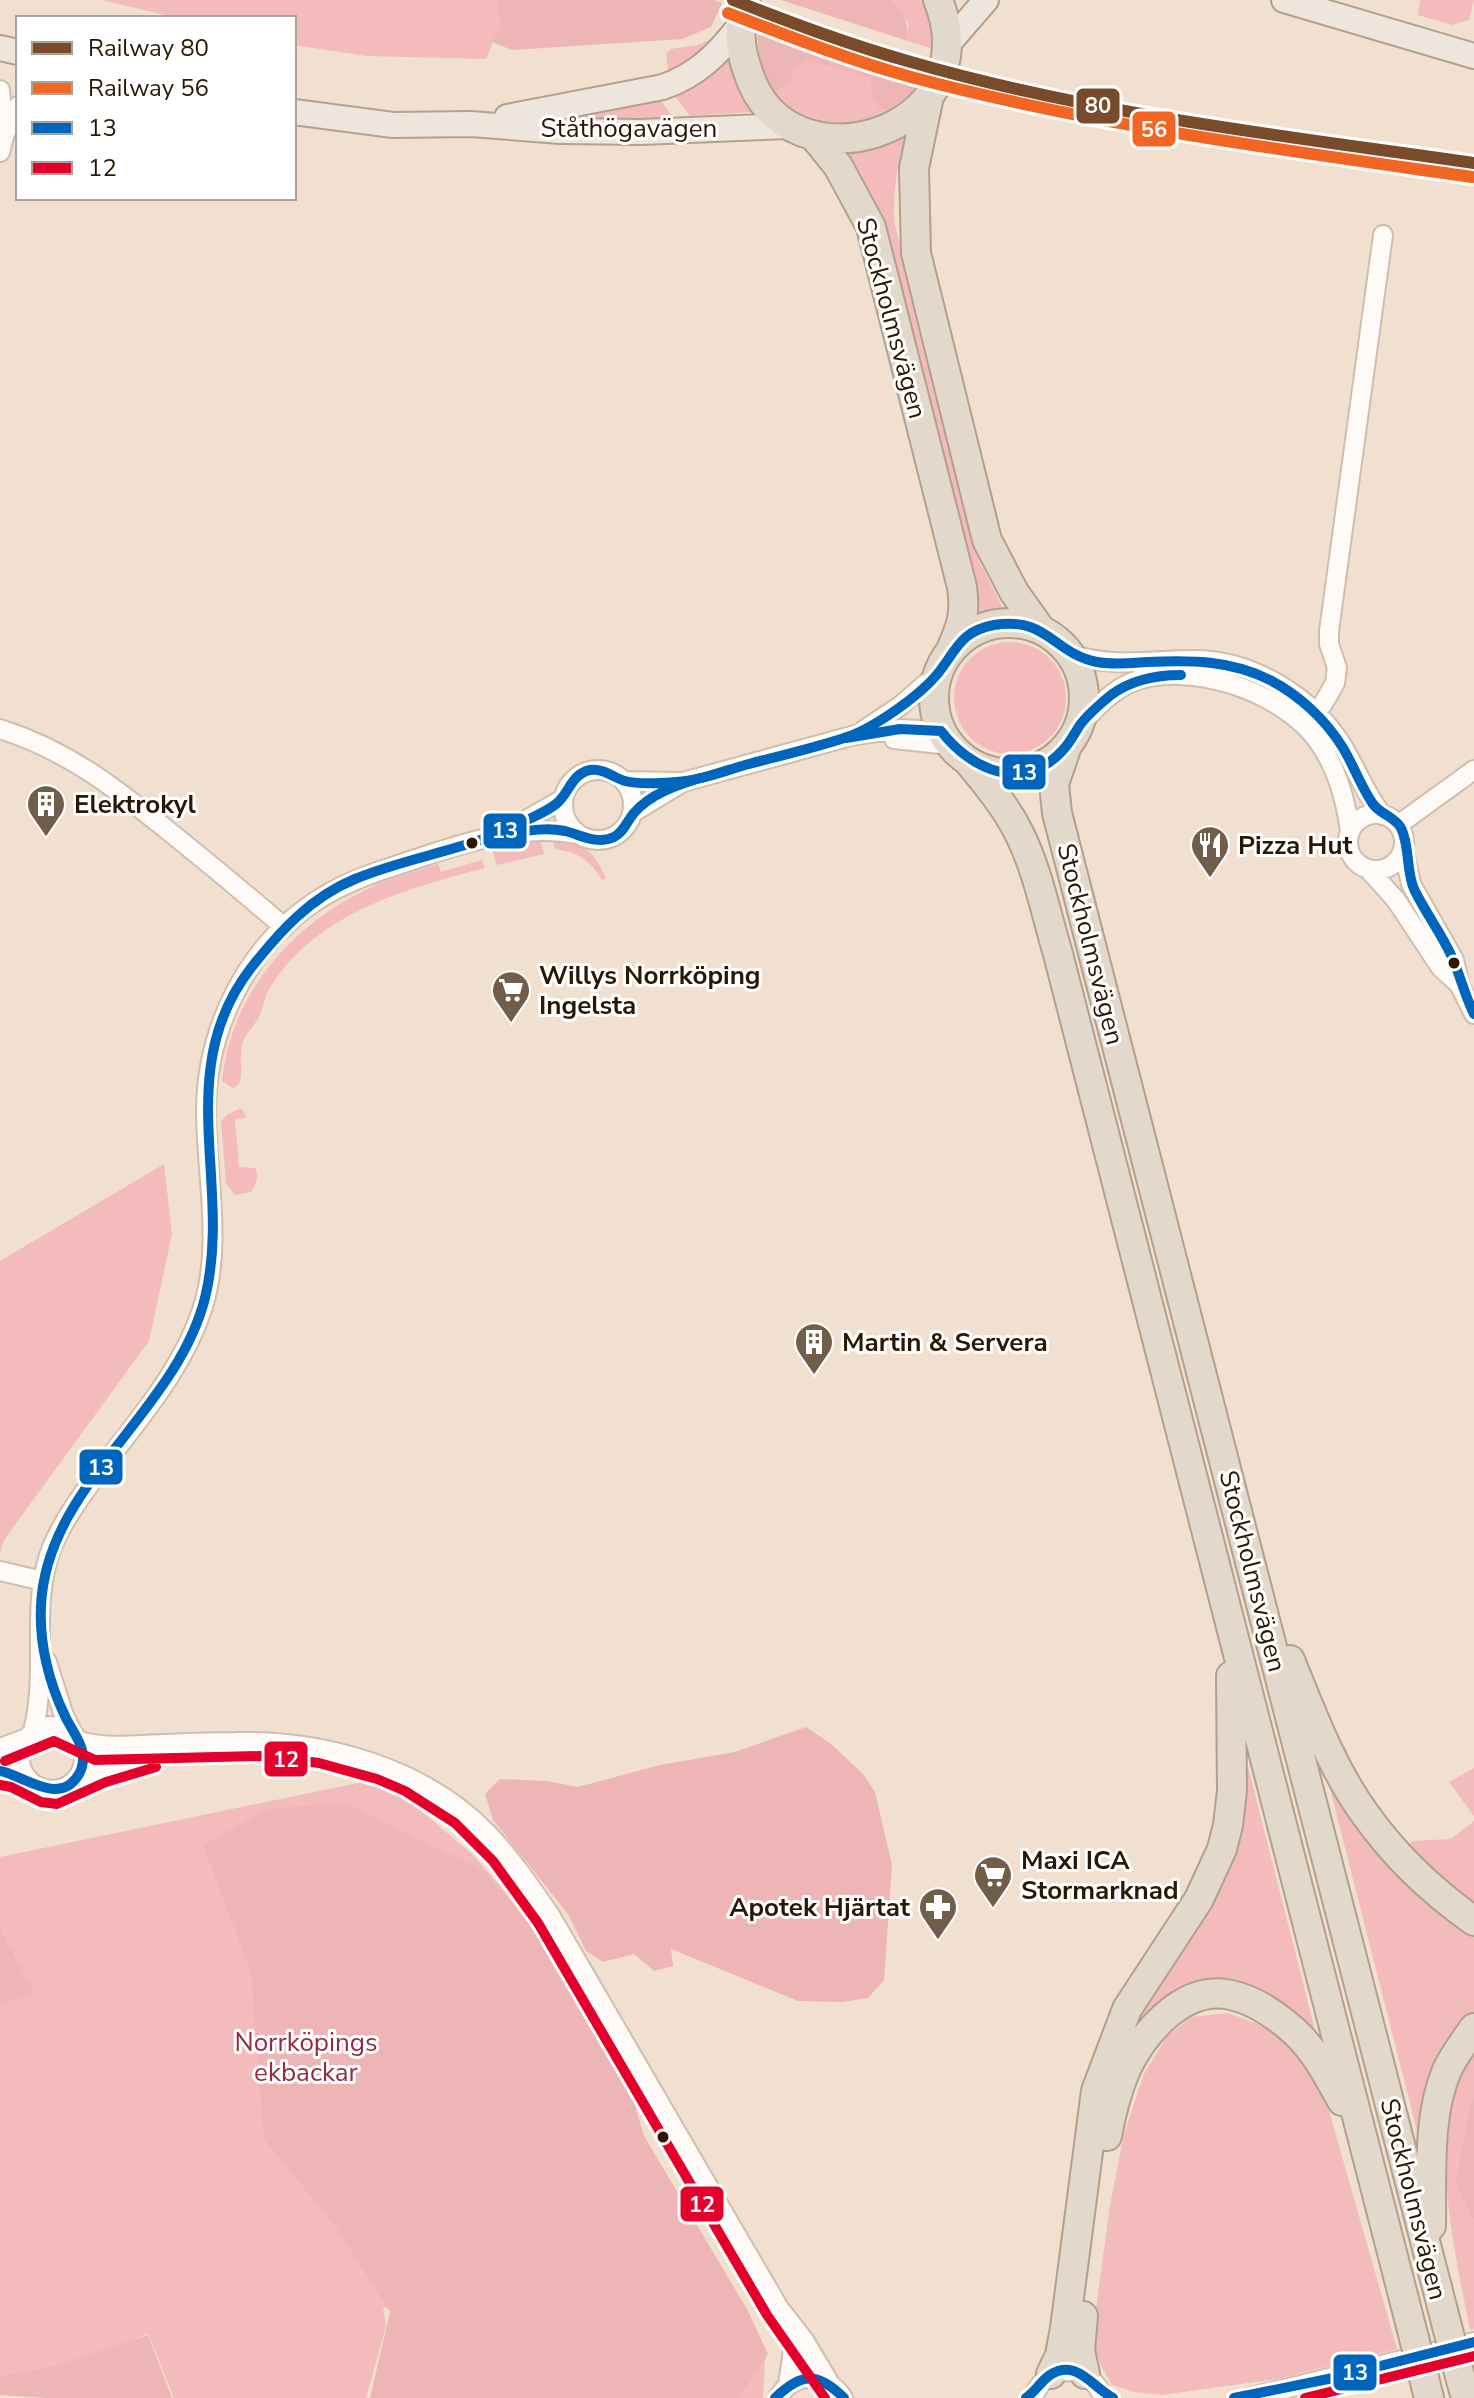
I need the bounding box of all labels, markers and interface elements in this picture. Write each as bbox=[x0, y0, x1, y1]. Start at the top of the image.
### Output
legend bbox=[16, 16, 296, 200]
text: Railway 80 bbox=[88, 32, 209, 64]
text: Railway 56 bbox=[88, 72, 209, 104]
line badge: 80 bbox=[1075, 87, 1121, 125]
text: 80 bbox=[1085, 91, 1111, 121]
line badge: 56 bbox=[1131, 110, 1177, 148]
street label: Ståthögavägen bbox=[541, 111, 717, 146]
text: 13 bbox=[88, 112, 117, 144]
text: 56 bbox=[1141, 115, 1167, 145]
text: 12 bbox=[88, 152, 117, 184]
street label: Stockholmsvägen bbox=[848, 214, 935, 422]
line badge: 13 bbox=[1001, 753, 1047, 791]
text: 13 bbox=[1011, 758, 1037, 788]
building icon: Elektrokyl bbox=[25, 783, 67, 838]
place label: Elektrokyl bbox=[74, 787, 196, 822]
line badge: 13 bbox=[482, 812, 528, 850]
text: 13 bbox=[492, 816, 518, 846]
restaurant icon: Pizza Hut bbox=[1189, 824, 1231, 879]
place label: Pizza Hut bbox=[1238, 828, 1353, 863]
unlabelled marker bbox=[464, 835, 480, 851]
street label: Stockholmsvägen bbox=[1049, 840, 1132, 1049]
unlabelled marker bbox=[1446, 955, 1462, 971]
place label: Willys Norrköping Ingelsta bbox=[539, 958, 761, 1023]
supermarket icon: Willys Norrköping Ingelsta bbox=[490, 969, 532, 1024]
building icon: Martin & Servera bbox=[793, 1321, 835, 1376]
place label: Martin & Servera bbox=[842, 1325, 1048, 1360]
line badge: 13 bbox=[78, 1448, 124, 1486]
text: 13 bbox=[88, 1453, 114, 1483]
street label: Stockholmsvägen bbox=[1211, 1467, 1294, 1676]
line badge: 12 bbox=[263, 1740, 309, 1778]
text: 12 bbox=[273, 1745, 299, 1775]
place label: Maxi ICA Stormarknad bbox=[1021, 1843, 1178, 1908]
supermarket icon: Maxi ICA Stormarknad bbox=[972, 1854, 1014, 1909]
pharmacy icon: Apotek Hjärtat bbox=[917, 1886, 959, 1941]
place label: Apotek Hjärtat bbox=[729, 1890, 911, 1925]
park label: Norrköpings ekbackar bbox=[234, 2025, 378, 2090]
street label: Stockholmsvägen bbox=[1372, 2095, 1455, 2304]
unlabelled marker bbox=[655, 2129, 671, 2145]
line badge: 12 bbox=[679, 2185, 725, 2223]
text: 12 bbox=[689, 2190, 715, 2220]
line badge: 13 bbox=[1332, 2353, 1378, 2392]
text: 13 bbox=[1342, 2358, 1368, 2388]

